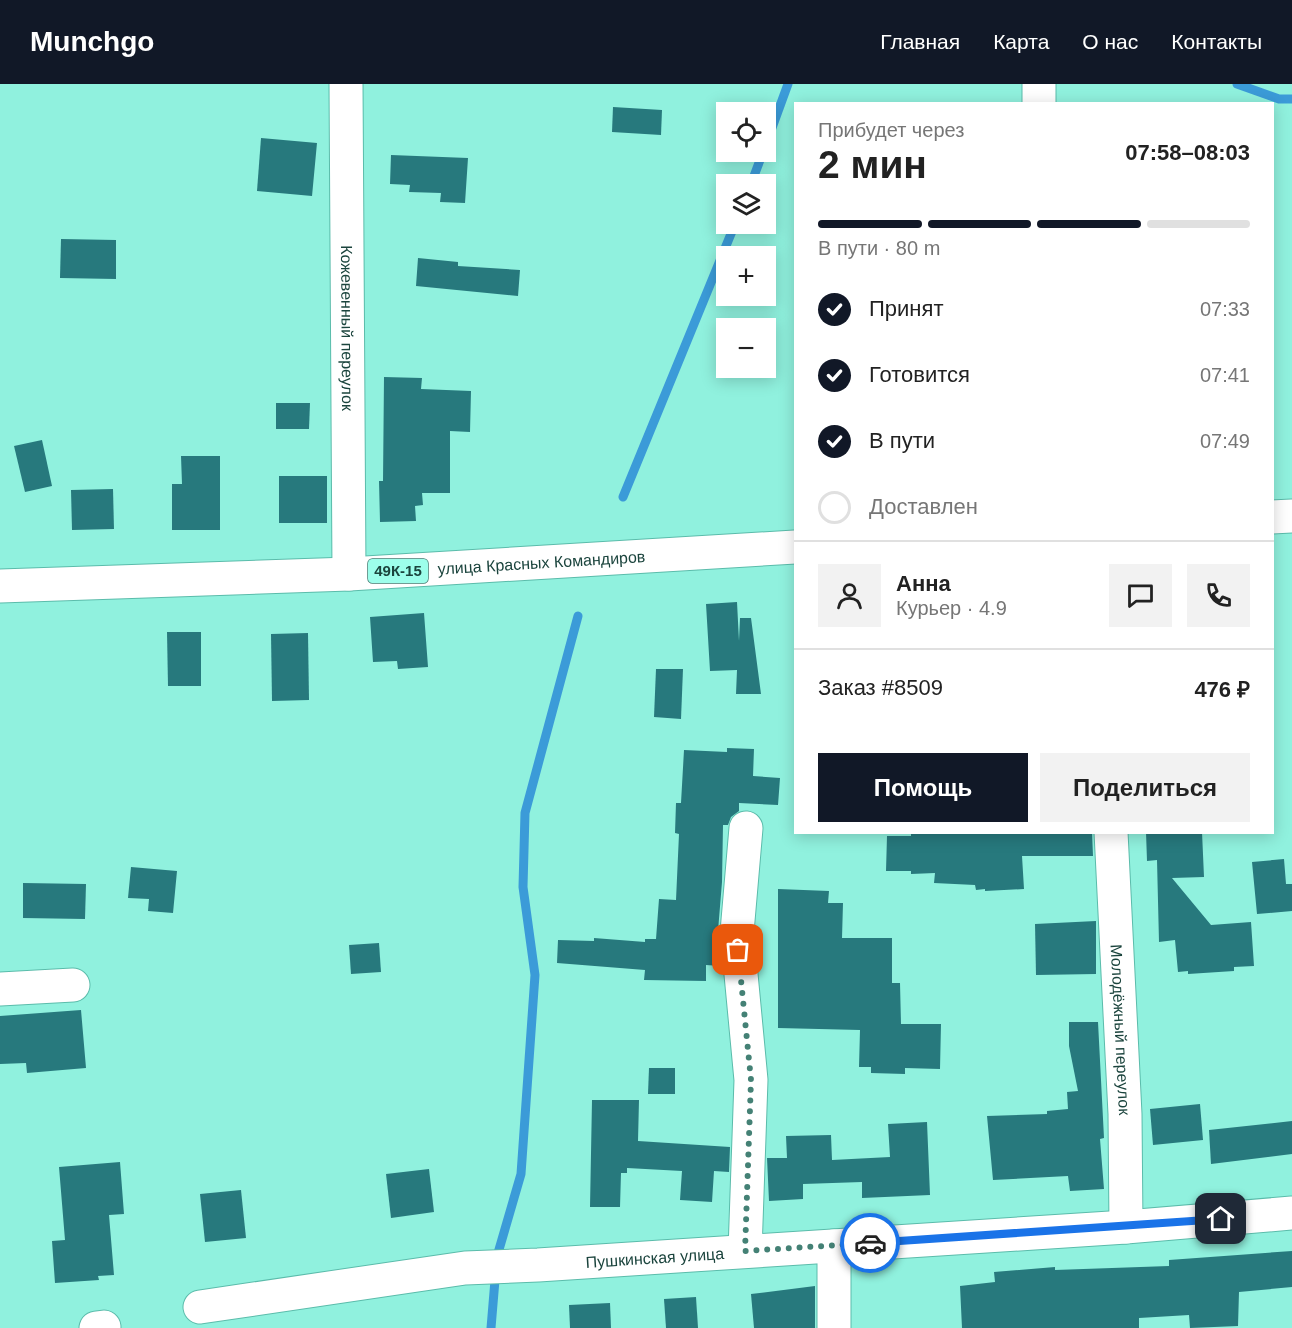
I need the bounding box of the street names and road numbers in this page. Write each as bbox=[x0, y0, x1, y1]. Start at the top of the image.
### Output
street label: Кожевенный переулок bbox=[338, 245, 356, 412]
street label: улица Красных Командиров bbox=[437, 548, 646, 578]
road number: 49К-15 bbox=[368, 559, 428, 583]
street label: Молодёжный переулок bbox=[1108, 944, 1133, 1117]
street label: Пушкинская улица bbox=[585, 1245, 725, 1271]

